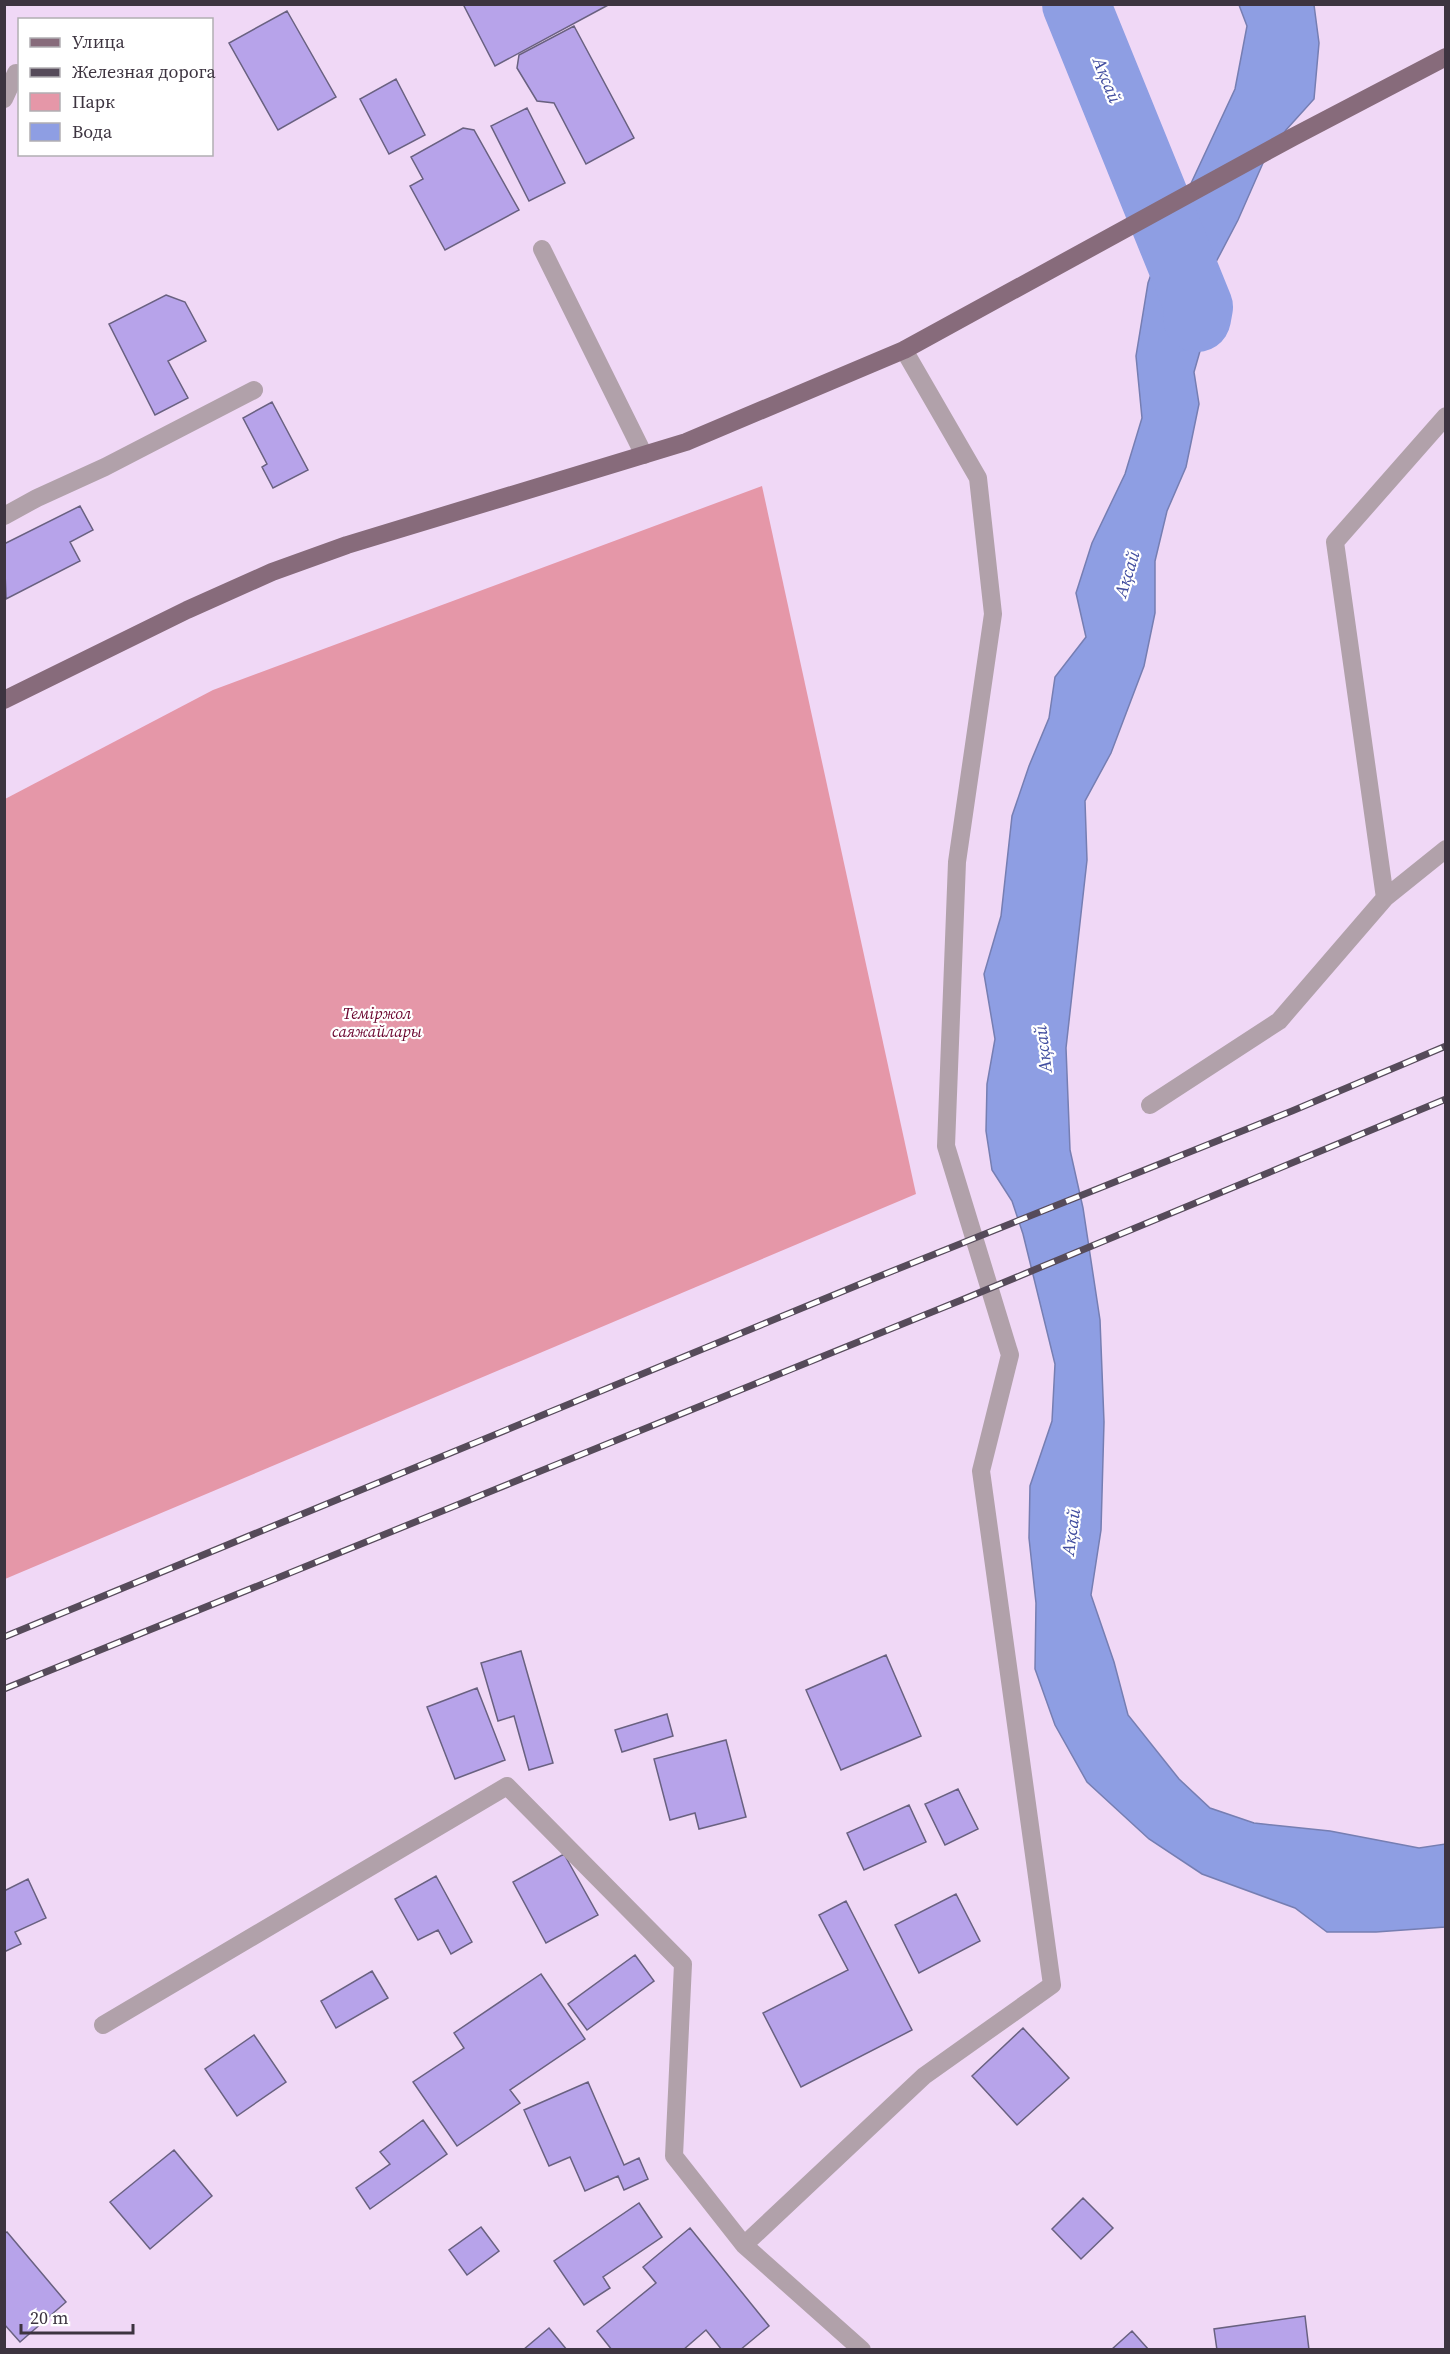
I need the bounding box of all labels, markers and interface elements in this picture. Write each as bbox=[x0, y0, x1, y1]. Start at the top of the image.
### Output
legend bbox=[18, 18, 213, 156]
text: Улица bbox=[72, 29, 125, 54]
water label: Ақсай bbox=[1087, 52, 1128, 107]
text: Железная дорога bbox=[72, 59, 217, 84]
text: Парк bbox=[72, 89, 115, 114]
text: Вода bbox=[72, 119, 113, 144]
water label: Ақсай bbox=[1107, 547, 1146, 601]
park label: Теміржол саяжайлары bbox=[332, 1002, 423, 1042]
water label: Ақсай bbox=[1027, 1023, 1058, 1075]
water label: Ақсай bbox=[1055, 1506, 1086, 1558]
scale bar bbox=[21, 2297, 134, 2335]
text: 20 m bbox=[30, 2305, 68, 2330]

